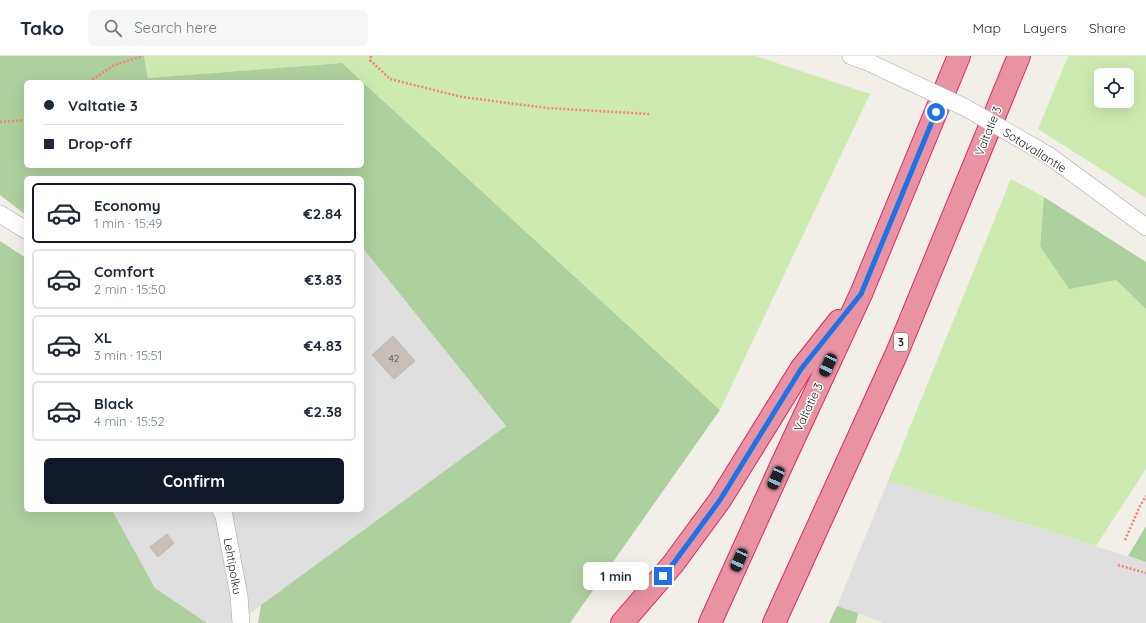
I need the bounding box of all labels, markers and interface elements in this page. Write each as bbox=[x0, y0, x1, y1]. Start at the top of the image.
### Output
search box bbox=[88, 10, 368, 46]
text: Tako bbox=[20, 16, 64, 40]
icon: search bbox=[102, 17, 124, 39]
text: Search here bbox=[134, 18, 217, 37]
text: Map bbox=[972, 19, 1001, 37]
text: Layers bbox=[1023, 19, 1067, 37]
text: Share bbox=[1089, 19, 1126, 37]
map controls bbox=[1094, 68, 1134, 108]
button: locate bbox=[1094, 68, 1134, 108]
text: Valtatie 3 bbox=[68, 96, 138, 115]
route start bbox=[927, 103, 945, 121]
street label: Valtatie 3 bbox=[971, 104, 1005, 158]
street label: Sotavallantie bbox=[1001, 125, 1070, 176]
text: Drop-off bbox=[68, 134, 132, 153]
icon: car bbox=[46, 195, 82, 231]
text: Economy bbox=[94, 196, 161, 215]
text: €2.84 bbox=[303, 204, 342, 223]
text: 1 min · 15:49 bbox=[94, 215, 162, 231]
icon: car bbox=[46, 261, 82, 297]
text: Comfort bbox=[94, 262, 155, 281]
text: €3.83 bbox=[305, 270, 342, 289]
text: 2 min · 15:50 bbox=[94, 281, 166, 297]
icon: car bbox=[46, 327, 82, 363]
text: XL bbox=[94, 328, 112, 347]
road number: 3 bbox=[894, 333, 908, 351]
text: €4.83 bbox=[304, 336, 342, 355]
text: 3 min · 15:51 bbox=[94, 347, 162, 363]
house number: 42 bbox=[389, 352, 400, 365]
car bbox=[817, 352, 839, 378]
street label: Valtatie 3 bbox=[790, 380, 826, 434]
icon: car bbox=[46, 393, 82, 429]
text: Black bbox=[94, 394, 134, 413]
text: €2.38 bbox=[304, 402, 342, 421]
text: 4 min · 15:52 bbox=[94, 413, 165, 429]
button: Confirm bbox=[44, 458, 344, 504]
car bbox=[766, 465, 786, 491]
street label: Lehtipolku bbox=[221, 537, 245, 595]
car bbox=[729, 547, 749, 573]
callout: 1 min bbox=[583, 562, 649, 590]
route end bbox=[654, 567, 672, 585]
text: 1 min bbox=[600, 568, 632, 584]

